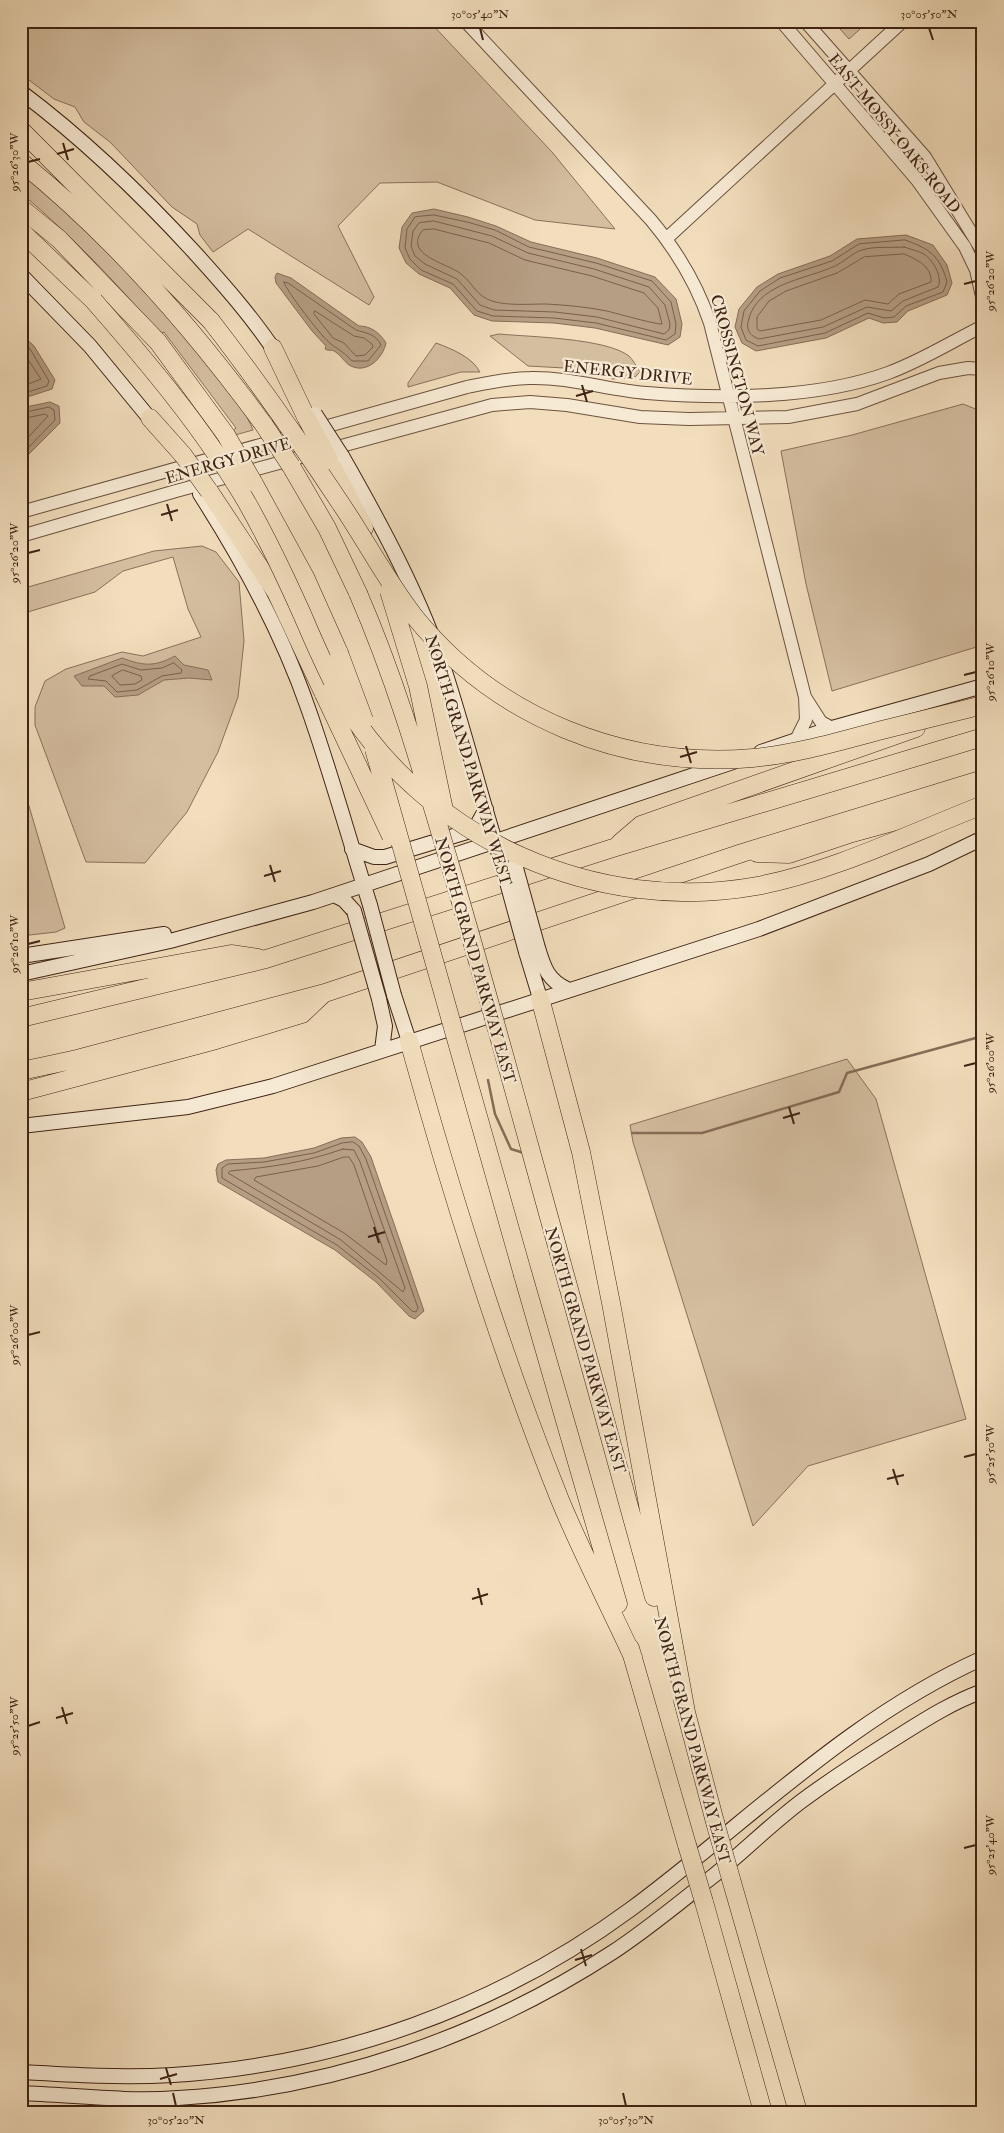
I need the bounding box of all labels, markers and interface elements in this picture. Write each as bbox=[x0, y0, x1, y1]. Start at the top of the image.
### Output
text: 30°05'40"N bbox=[451, 7, 509, 22]
text: 30°05'50"N bbox=[901, 7, 958, 22]
street label: EAST MOSSY OAKS ROAD bbox=[824, 50, 965, 218]
text: 95°26'30"W bbox=[7, 132, 22, 193]
text: 95°26'20"W bbox=[983, 250, 998, 312]
street label: CROSSINGTON WAY bbox=[706, 292, 768, 459]
street label: ENERGY DRIVE bbox=[562, 356, 694, 390]
street label: ENERGY DRIVE bbox=[163, 433, 293, 488]
text: 95°26'20"W bbox=[7, 522, 22, 584]
street label: NORTH GRAND PARKWAY WEST bbox=[420, 632, 516, 888]
text: 95°26'10"W bbox=[983, 642, 998, 702]
street label: NORTH GRAND PARKWAY EAST bbox=[430, 835, 520, 1086]
text: 95°26'10"W bbox=[7, 914, 22, 974]
text: 95°26'00"W bbox=[983, 1032, 998, 1094]
street label: NORTH GRAND PARKWAY EAST bbox=[540, 1225, 630, 1476]
text: 95°26'00"W bbox=[7, 1304, 22, 1366]
text: 95°25'50"W bbox=[983, 1424, 998, 1484]
street label: NORTH GRAND PARKWAY EAST bbox=[649, 1614, 735, 1866]
text: 95°25'50"W bbox=[7, 1696, 22, 1756]
text: 95°25'40"W bbox=[983, 1814, 998, 1876]
text: 30°05'20"N bbox=[147, 2113, 205, 2128]
text: 30°05'30"N bbox=[598, 2113, 654, 2128]

